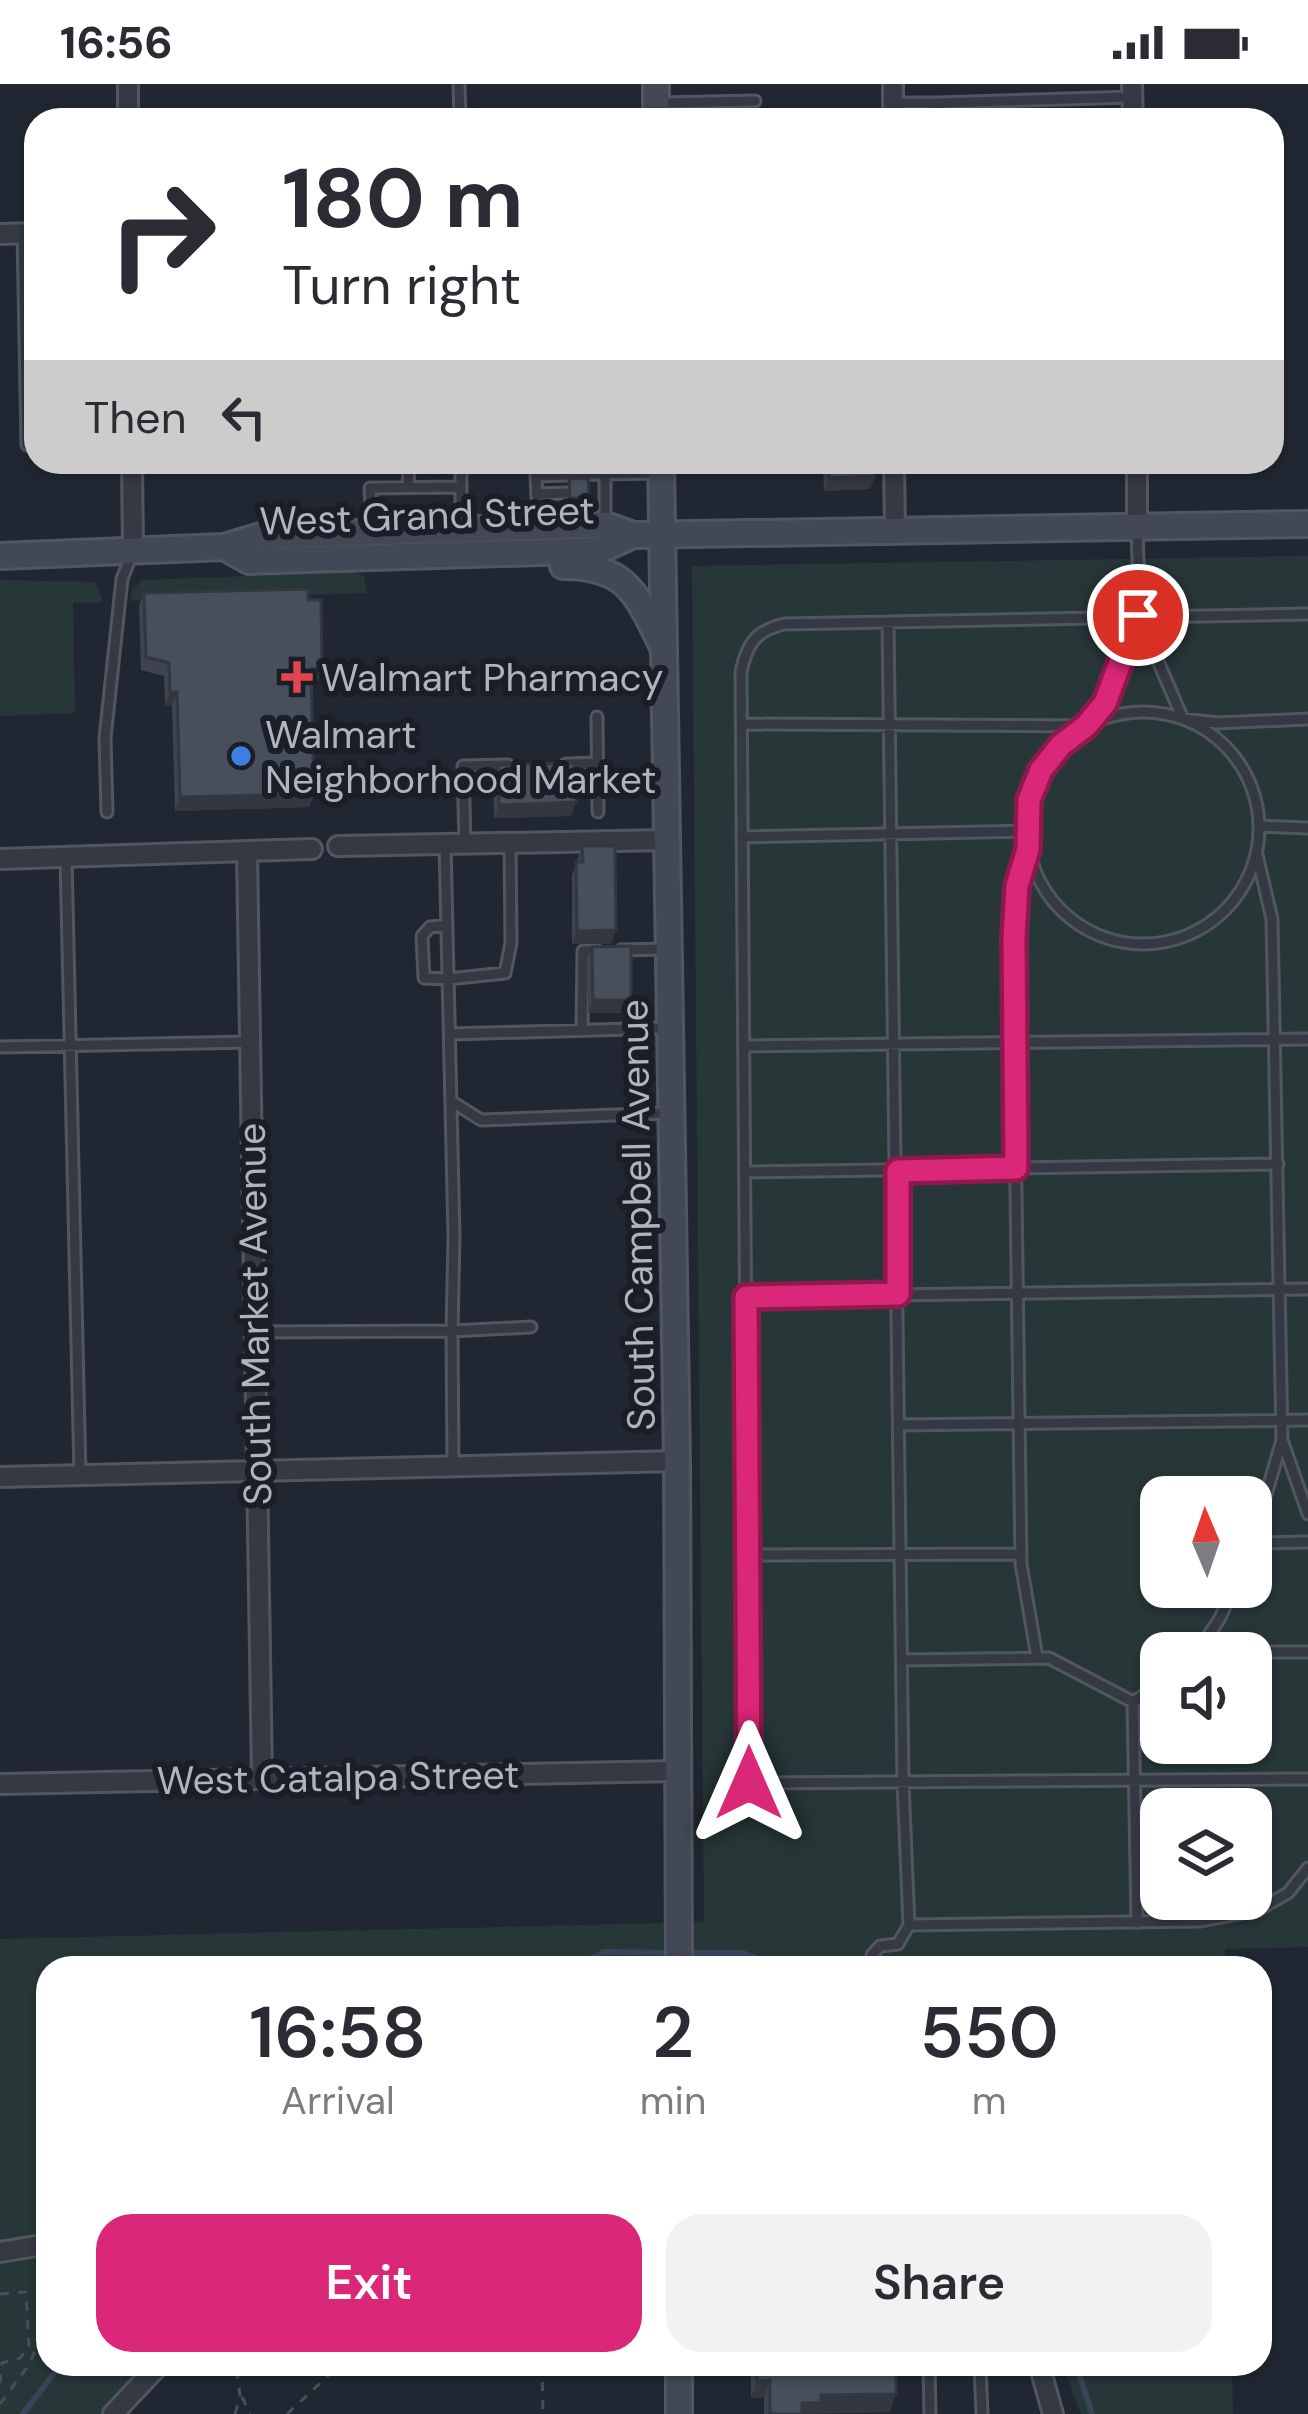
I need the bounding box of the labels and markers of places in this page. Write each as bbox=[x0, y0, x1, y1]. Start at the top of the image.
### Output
pin bbox=[1087, 564, 1189, 666]
place label: Walmart Pharmacy bbox=[321, 652, 663, 703]
marker: Walmart Pharmacy bbox=[284, 664, 310, 690]
place label: Walmart Neighborhood Market bbox=[265, 709, 657, 805]
marker: Walmart Neighborhood Market bbox=[228, 743, 254, 769]

